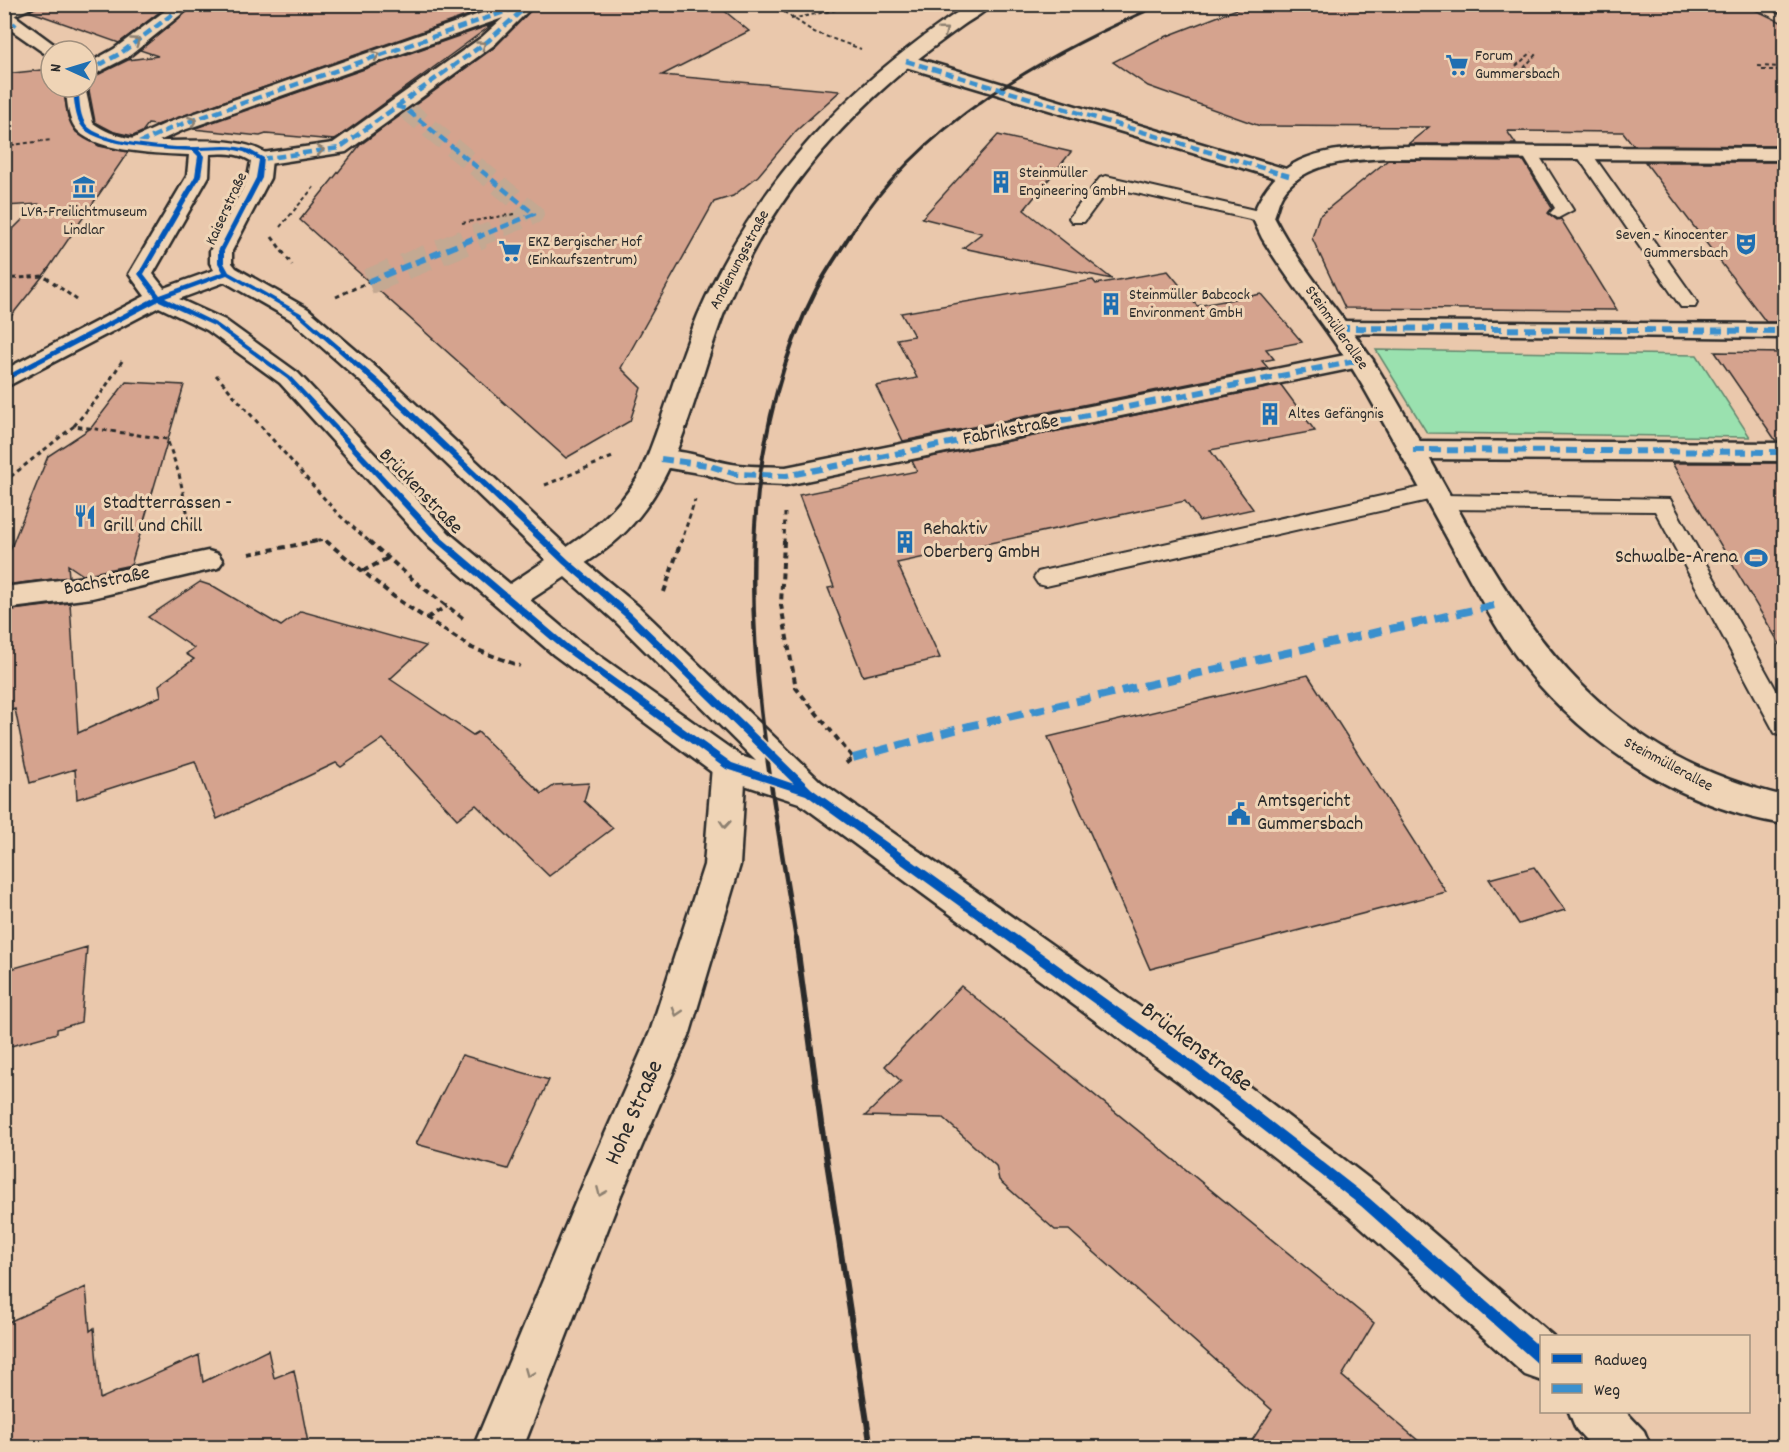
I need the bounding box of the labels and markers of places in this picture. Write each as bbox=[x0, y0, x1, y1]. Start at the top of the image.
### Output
place label: Forum Gummersbach bbox=[1475, 45, 1560, 86]
supermarket icon: Forum Gummersbach bbox=[1444, 52, 1470, 78]
place label: Steinmüller Engineering GmbH bbox=[1019, 162, 1126, 203]
building icon: Steinmüller Engineering GmbH bbox=[988, 169, 1014, 195]
museum icon: LVR-Freilichtmuseum Lindlar bbox=[71, 174, 97, 200]
place label: LVR-Freilichtmuseum Lindlar bbox=[21, 201, 147, 242]
place label: Seven - Kinocenter Gummersbach bbox=[1615, 224, 1728, 265]
place label: EKZ Bergischer Hof (Einkaufszentrum) bbox=[528, 231, 642, 272]
theatre icon: Seven - Kinocenter Gummersbach bbox=[1733, 231, 1759, 257]
supermarket icon: EKZ Bergischer Hof (Einkaufszentrum) bbox=[497, 238, 523, 264]
place label: Steinmüller Babcock Environment GmbH bbox=[1129, 284, 1250, 325]
building icon: Steinmüller Babcock Environment GmbH bbox=[1098, 291, 1124, 317]
building icon: Altes Gefängnis bbox=[1257, 401, 1283, 427]
place label: Altes Gefängnis bbox=[1288, 403, 1384, 426]
place label: Stadtterrassen - Grill und Chill bbox=[103, 490, 232, 541]
restaurant icon: Stadtterrassen - Grill und Chill bbox=[72, 503, 98, 529]
place label: Rehaktiv Oberberg GmbH bbox=[923, 516, 1040, 567]
building icon: Rehaktiv Oberberg GmbH bbox=[892, 529, 918, 555]
place label: Schwalbe-Arena bbox=[1615, 544, 1739, 572]
sports icon: Schwalbe-Arena bbox=[1743, 545, 1769, 571]
place label: Amtsgericht Gummersbach bbox=[1257, 788, 1363, 839]
public building icon: Amtsgericht Gummersbach bbox=[1226, 801, 1252, 827]

